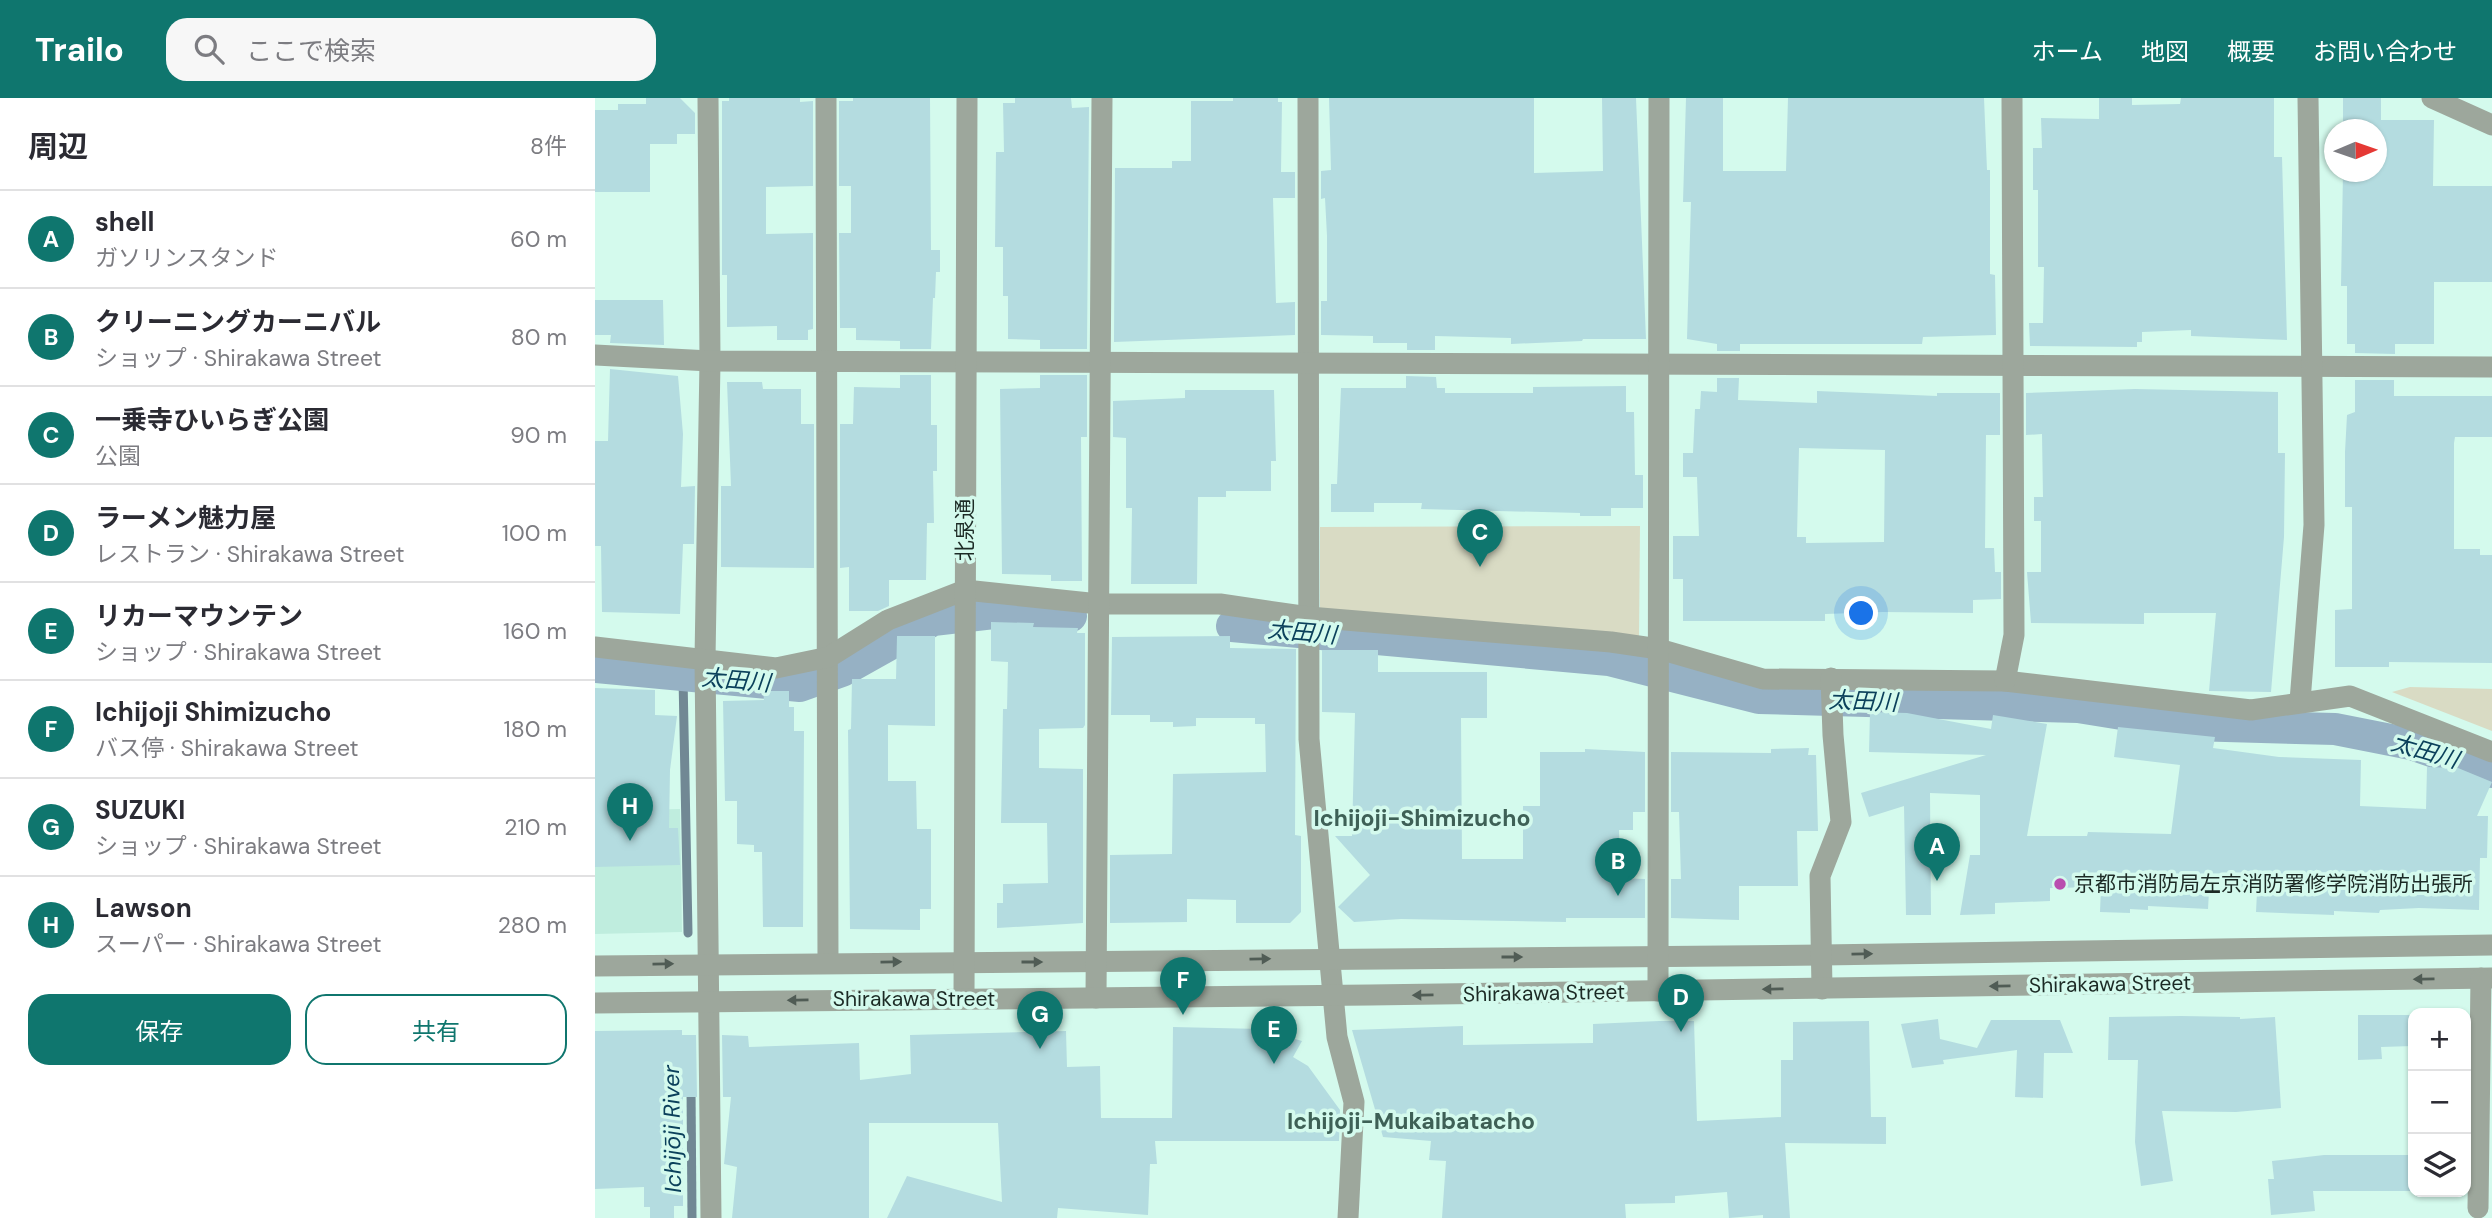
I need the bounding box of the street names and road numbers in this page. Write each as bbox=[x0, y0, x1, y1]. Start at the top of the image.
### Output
street label: 北泉通 bbox=[951, 499, 979, 562]
street label: Shirakawa Street bbox=[2029, 969, 2191, 999]
street label: Shirakawa Street bbox=[1463, 978, 1625, 1008]
street label: Shirakawa Street bbox=[833, 985, 995, 1013]

